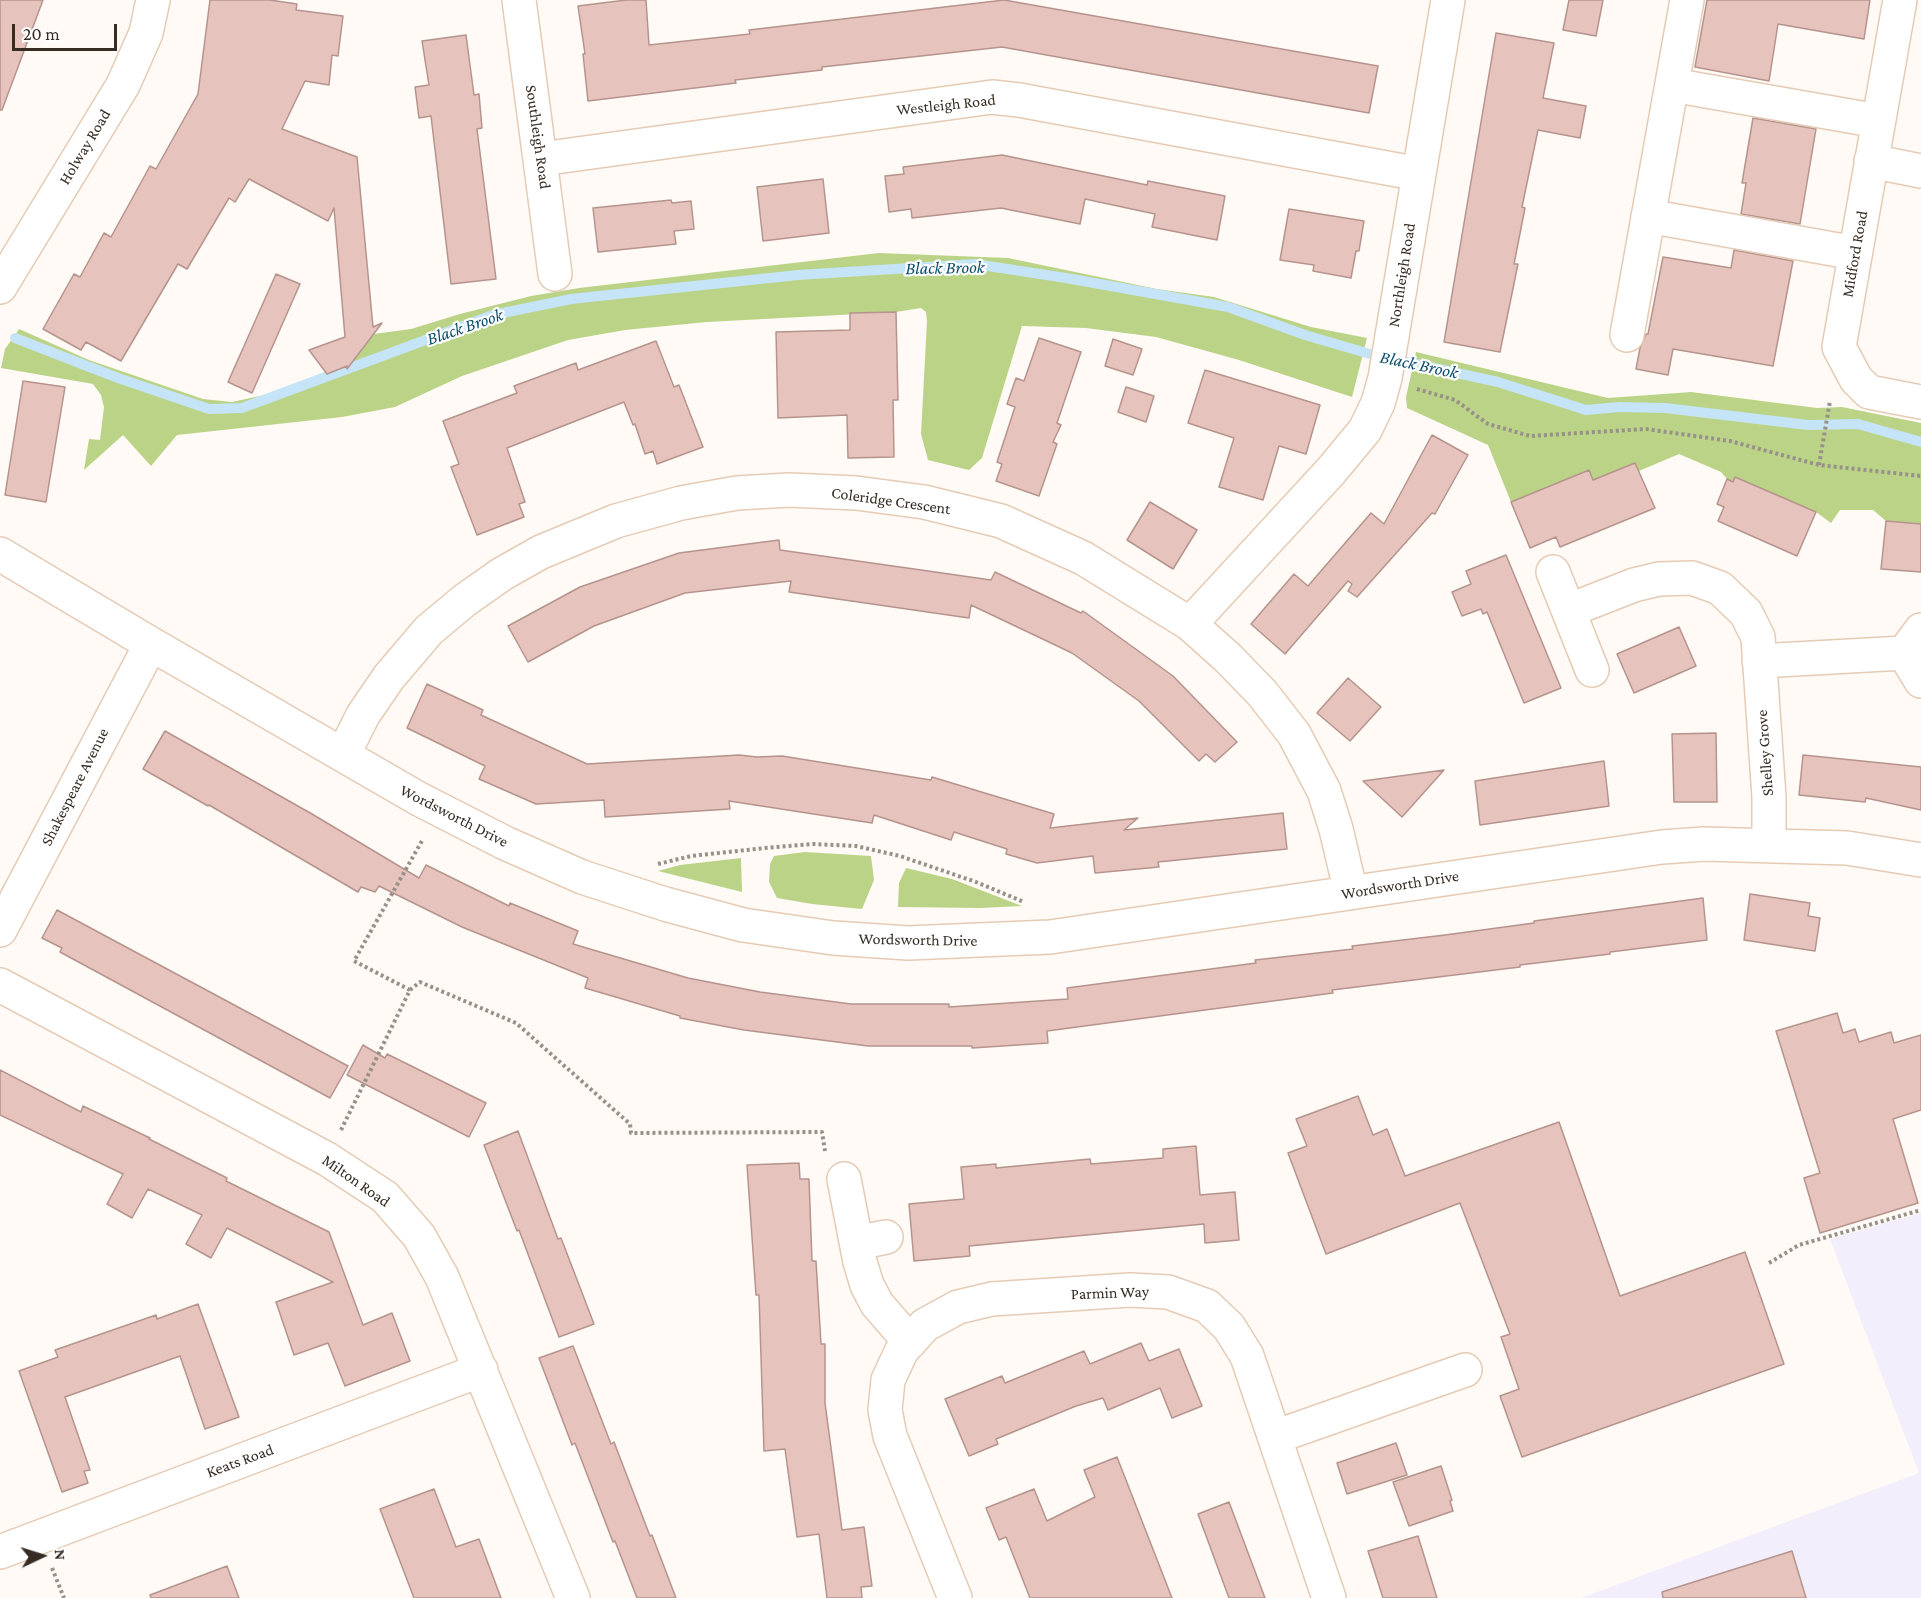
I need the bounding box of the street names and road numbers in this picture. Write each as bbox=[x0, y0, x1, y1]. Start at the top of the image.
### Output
street label: Southleigh Road bbox=[521, 84, 555, 190]
street label: Westleigh Road bbox=[895, 90, 997, 120]
street label: Holway Road bbox=[55, 106, 115, 188]
street label: Midford Road bbox=[1838, 209, 1872, 299]
street label: Northleigh Road bbox=[1384, 222, 1420, 328]
street label: Coleridge Crescent bbox=[830, 483, 952, 519]
street label: Shelley Grove bbox=[1752, 709, 1778, 797]
street label: Shakespeare Avenue bbox=[37, 725, 113, 849]
street label: Wordsworth Drive bbox=[397, 780, 511, 852]
street label: Wordsworth Drive bbox=[1340, 866, 1460, 904]
street label: Wordsworth Drive bbox=[858, 929, 978, 951]
street label: Milton Road bbox=[318, 1151, 394, 1211]
street label: Parmin Way bbox=[1071, 1282, 1149, 1304]
street label: Keats Road bbox=[204, 1440, 276, 1482]

